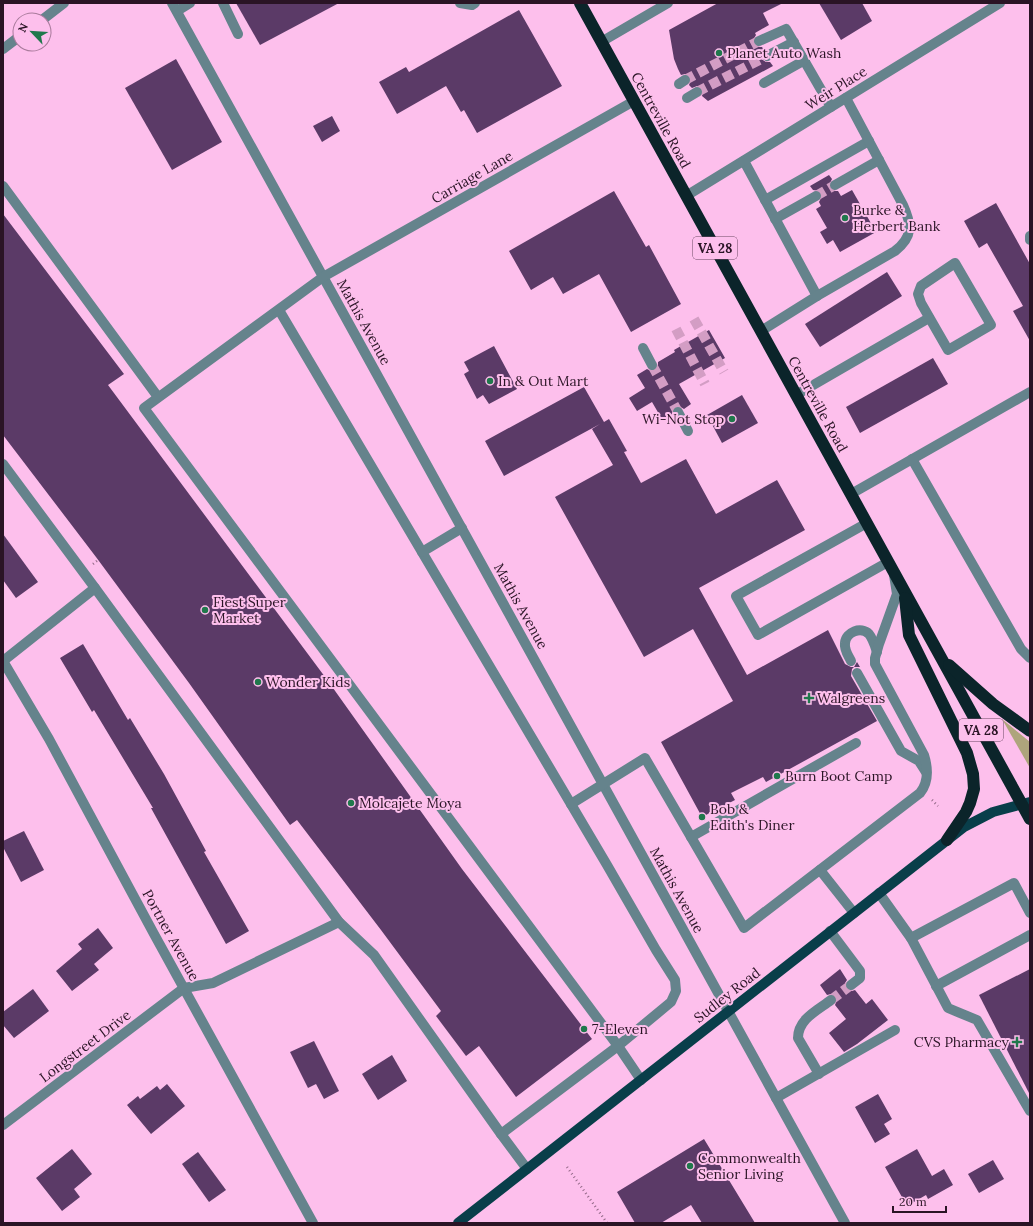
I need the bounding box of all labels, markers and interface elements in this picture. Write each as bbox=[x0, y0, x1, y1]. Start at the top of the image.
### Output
north arrow bbox=[12, 12, 52, 52]
text: N bbox=[15, 21, 31, 35]
place label: Planet Auto Wash bbox=[727, 44, 841, 62]
marker: Planet Auto Wash bbox=[714, 48, 724, 58]
street label: Weir Place bbox=[802, 62, 870, 114]
street label: Centreville Road bbox=[627, 69, 695, 171]
street label: Carriage Lane bbox=[428, 146, 516, 208]
place label: Burke & Herbert Bank bbox=[853, 201, 941, 235]
marker: Burke & Herbert Bank bbox=[840, 213, 850, 223]
road number: VA 28 bbox=[693, 237, 737, 259]
street label: Mathis Avenue bbox=[333, 276, 395, 368]
street label: Centreville Road bbox=[784, 353, 852, 455]
place label: In & Out Mart bbox=[498, 372, 589, 390]
marker: In & Out Mart bbox=[485, 376, 495, 386]
place label: Wi-Not Stop bbox=[642, 410, 724, 428]
marker: Wi-Not Stop bbox=[727, 414, 737, 424]
street label: Mathis Avenue bbox=[490, 560, 552, 652]
place label: Fiest Super Market bbox=[213, 593, 286, 627]
marker: Fiest Super Market bbox=[200, 605, 210, 615]
place label: Wonder Kids bbox=[266, 673, 350, 691]
marker: Wonder Kids bbox=[253, 677, 263, 687]
place label: Walgreens bbox=[817, 689, 885, 707]
marker: Walgreens bbox=[804, 693, 814, 703]
road number: VA 28 bbox=[959, 719, 1003, 741]
place label: Burn Boot Camp bbox=[785, 767, 892, 785]
marker: Burn Boot Camp bbox=[772, 771, 782, 781]
place label: Molcajete Moya bbox=[359, 794, 462, 812]
marker: Molcajete Moya bbox=[346, 798, 356, 808]
place label: Bob & Edith's Diner bbox=[710, 800, 794, 834]
marker: Bob & Edith's Diner bbox=[697, 812, 707, 822]
street label: Mathis Avenue bbox=[646, 844, 708, 936]
street label: Portner Avenue bbox=[139, 886, 204, 984]
street label: Sudley Road bbox=[690, 963, 764, 1027]
street label: Longstreet Drive bbox=[36, 1006, 134, 1086]
place label: 7-Eleven bbox=[592, 1020, 648, 1038]
marker: 7-Eleven bbox=[579, 1024, 589, 1034]
place label: CVS Pharmacy bbox=[914, 1033, 1010, 1051]
marker: CVS Pharmacy bbox=[1012, 1037, 1022, 1047]
place label: Commonwealth Senior Living bbox=[698, 1149, 801, 1183]
marker: Commonwealth Senior Living bbox=[685, 1161, 695, 1171]
scale bar bbox=[893, 1188, 946, 1214]
text: 20 m bbox=[899, 1194, 927, 1209]

